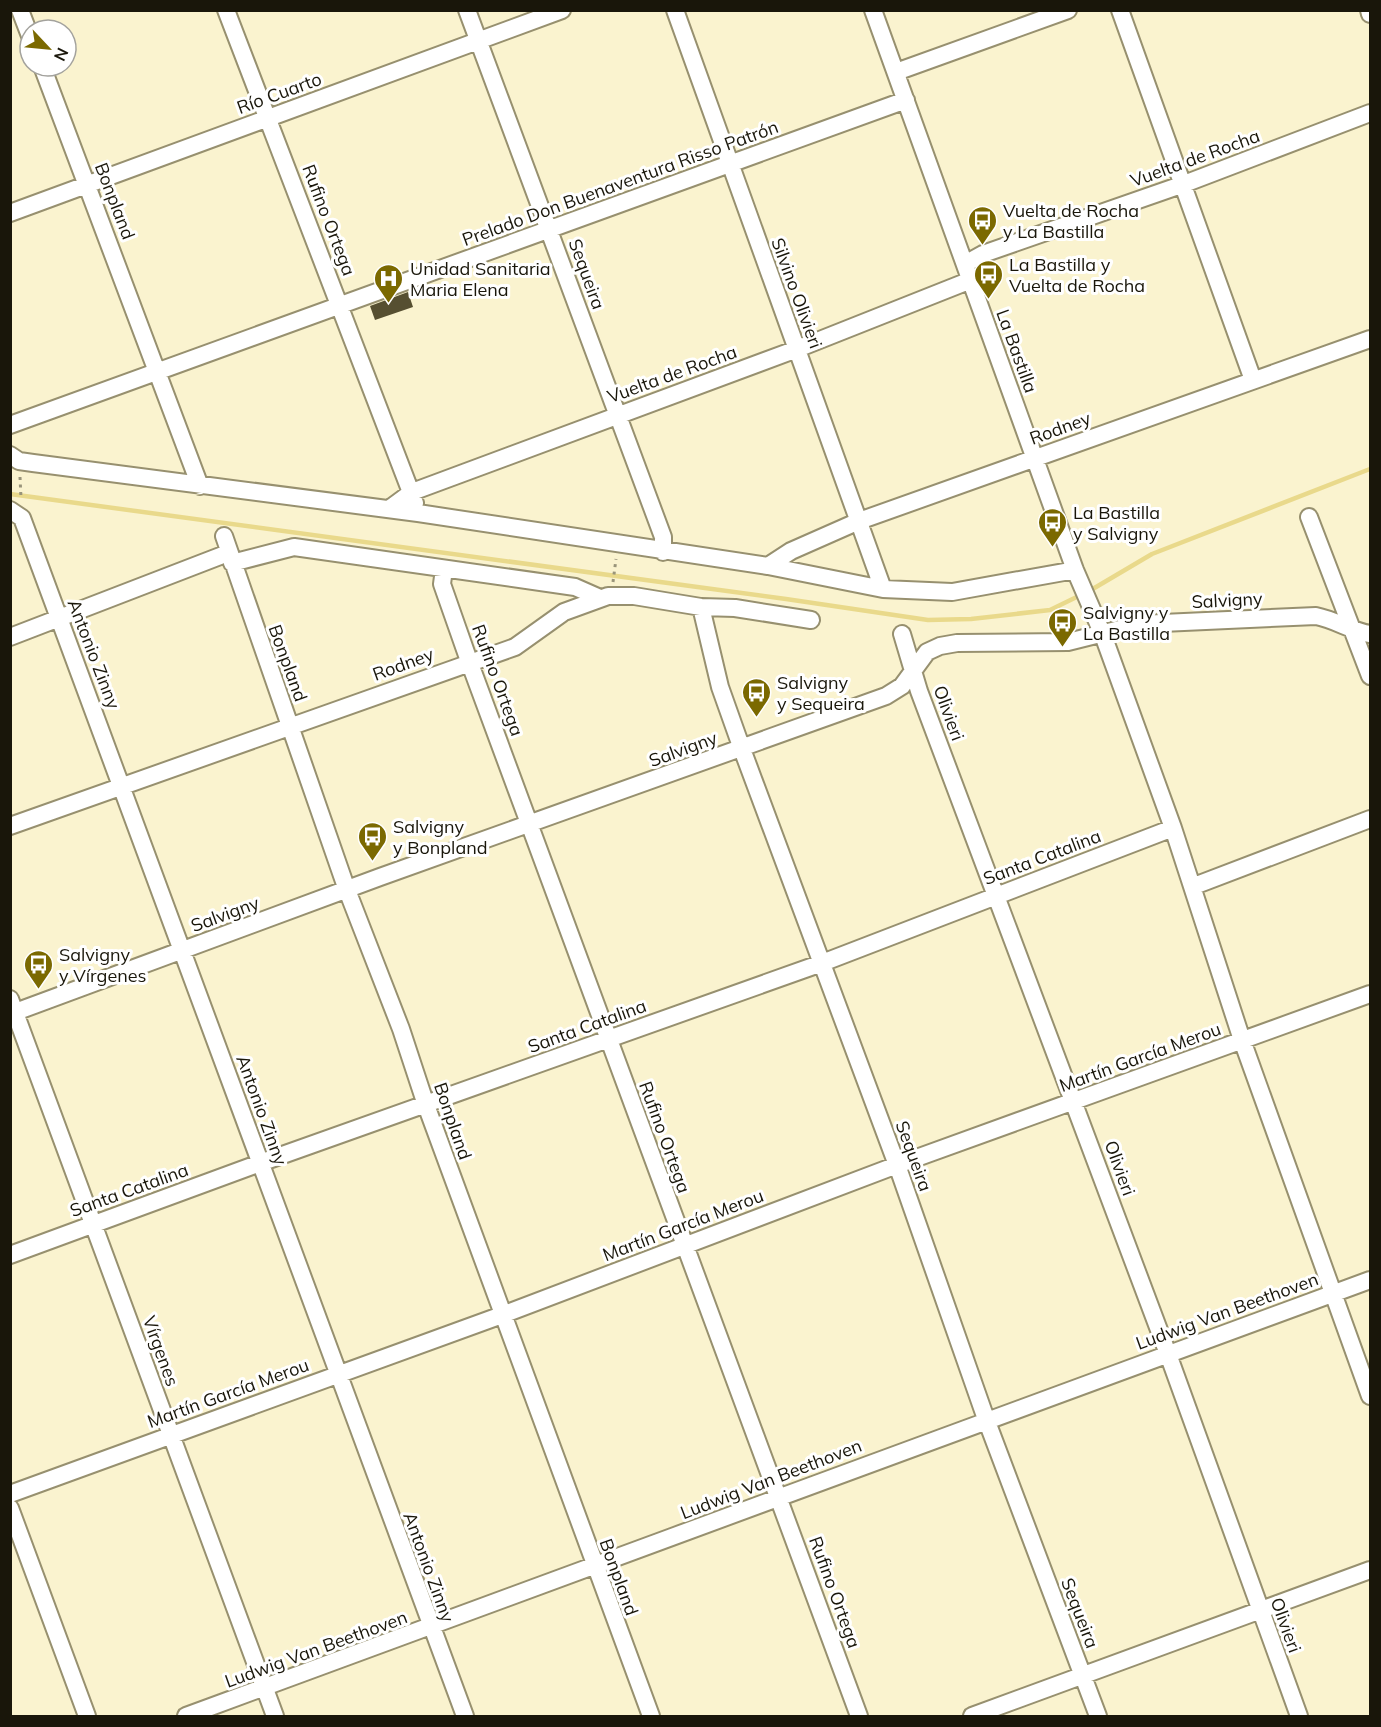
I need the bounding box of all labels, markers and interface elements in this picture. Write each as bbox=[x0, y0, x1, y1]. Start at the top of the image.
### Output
north arrow bbox=[18, 18, 78, 78]
text: N bbox=[50, 45, 73, 64]
street label: Río Cuarto bbox=[233, 67, 325, 119]
street label: Prelado Don Buenaventura Risso Patrón bbox=[459, 115, 781, 251]
street label: Vuelta de Rocha bbox=[1127, 124, 1263, 192]
street label: Bonpland bbox=[90, 159, 140, 243]
street label: Rufino Ortega bbox=[297, 161, 361, 279]
place label: Vuelta de Rocha y La Bastilla bbox=[1003, 199, 1139, 243]
bus stop icon: Vuelta de Rocha y La Bastilla bbox=[966, 204, 998, 246]
street label: Silvino Olivieri bbox=[766, 235, 828, 351]
street label: Sequeira bbox=[564, 236, 610, 312]
place label: La Bastilla y Vuelta de Rocha bbox=[1009, 253, 1145, 297]
place label: Unidad Sanitaria Maria Elena bbox=[410, 257, 551, 301]
bus stop icon: La Bastilla y Vuelta de Rocha bbox=[972, 258, 1004, 300]
hospital icon: Unidad Sanitaria Maria Elena bbox=[373, 262, 405, 304]
street label: La Bastilla bbox=[991, 306, 1043, 396]
street label: Vuelta de Rocha bbox=[604, 340, 740, 408]
street label: Rodney bbox=[1026, 406, 1094, 450]
place label: La Bastilla y Salvigny bbox=[1073, 501, 1160, 545]
bus stop icon: La Bastilla y Salvigny bbox=[1036, 506, 1068, 548]
street label: Salvigny bbox=[1191, 587, 1263, 613]
street label: Antonio Zinny bbox=[63, 596, 126, 713]
place label: Salvigny y La Bastilla bbox=[1083, 601, 1170, 645]
bus stop icon: Salvigny y La Bastilla bbox=[1046, 606, 1078, 648]
street label: Bonpland bbox=[263, 621, 313, 705]
street label: Rufino Ortega bbox=[467, 621, 529, 739]
street label: Rodney bbox=[369, 642, 437, 686]
place label: Salvigny y Sequeira bbox=[777, 671, 865, 715]
bus stop icon: Salvigny y Sequeira bbox=[740, 676, 772, 718]
street label: Olivieri bbox=[928, 682, 970, 744]
street label: Salvigny bbox=[646, 726, 721, 772]
place label: Salvigny y Bonpland bbox=[393, 815, 488, 859]
bus stop icon: Salvigny y Bonpland bbox=[356, 820, 388, 862]
street label: Santa Catalina bbox=[980, 824, 1104, 890]
street label: Salvigny bbox=[188, 891, 263, 937]
place label: Salvigny y Vírgenes bbox=[59, 943, 147, 987]
bus stop icon: Salvigny y Vírgenes bbox=[22, 948, 54, 990]
street label: Santa Catalina bbox=[525, 994, 649, 1058]
street label: Martín García Merou bbox=[1056, 1017, 1224, 1097]
street label: Antonio Zinny bbox=[231, 1052, 293, 1169]
street label: Rufino Ortega bbox=[634, 1078, 696, 1196]
street label: Bonpland bbox=[429, 1079, 477, 1163]
street label: Sequeira bbox=[891, 1118, 937, 1194]
street label: Olivieri bbox=[1099, 1137, 1141, 1199]
street label: Santa Catalina bbox=[67, 1158, 191, 1222]
street label: Martín García Merou bbox=[599, 1184, 767, 1266]
street label: Ludwig Van Beethoven bbox=[1133, 1267, 1321, 1355]
street label: Vírgenes bbox=[138, 1313, 184, 1389]
street label: Martín García Merou bbox=[144, 1353, 312, 1433]
street label: Ludwig Van Beethoven bbox=[677, 1434, 865, 1524]
street label: Antonio Zinny bbox=[398, 1509, 460, 1626]
street label: Rufino Ortega bbox=[804, 1533, 866, 1651]
street label: Bonpland bbox=[594, 1535, 644, 1619]
street label: Sequeira bbox=[1056, 1575, 1104, 1651]
street label: Olivieri bbox=[1265, 1594, 1307, 1656]
street label: Ludwig Van Beethoven bbox=[222, 1605, 410, 1693]

